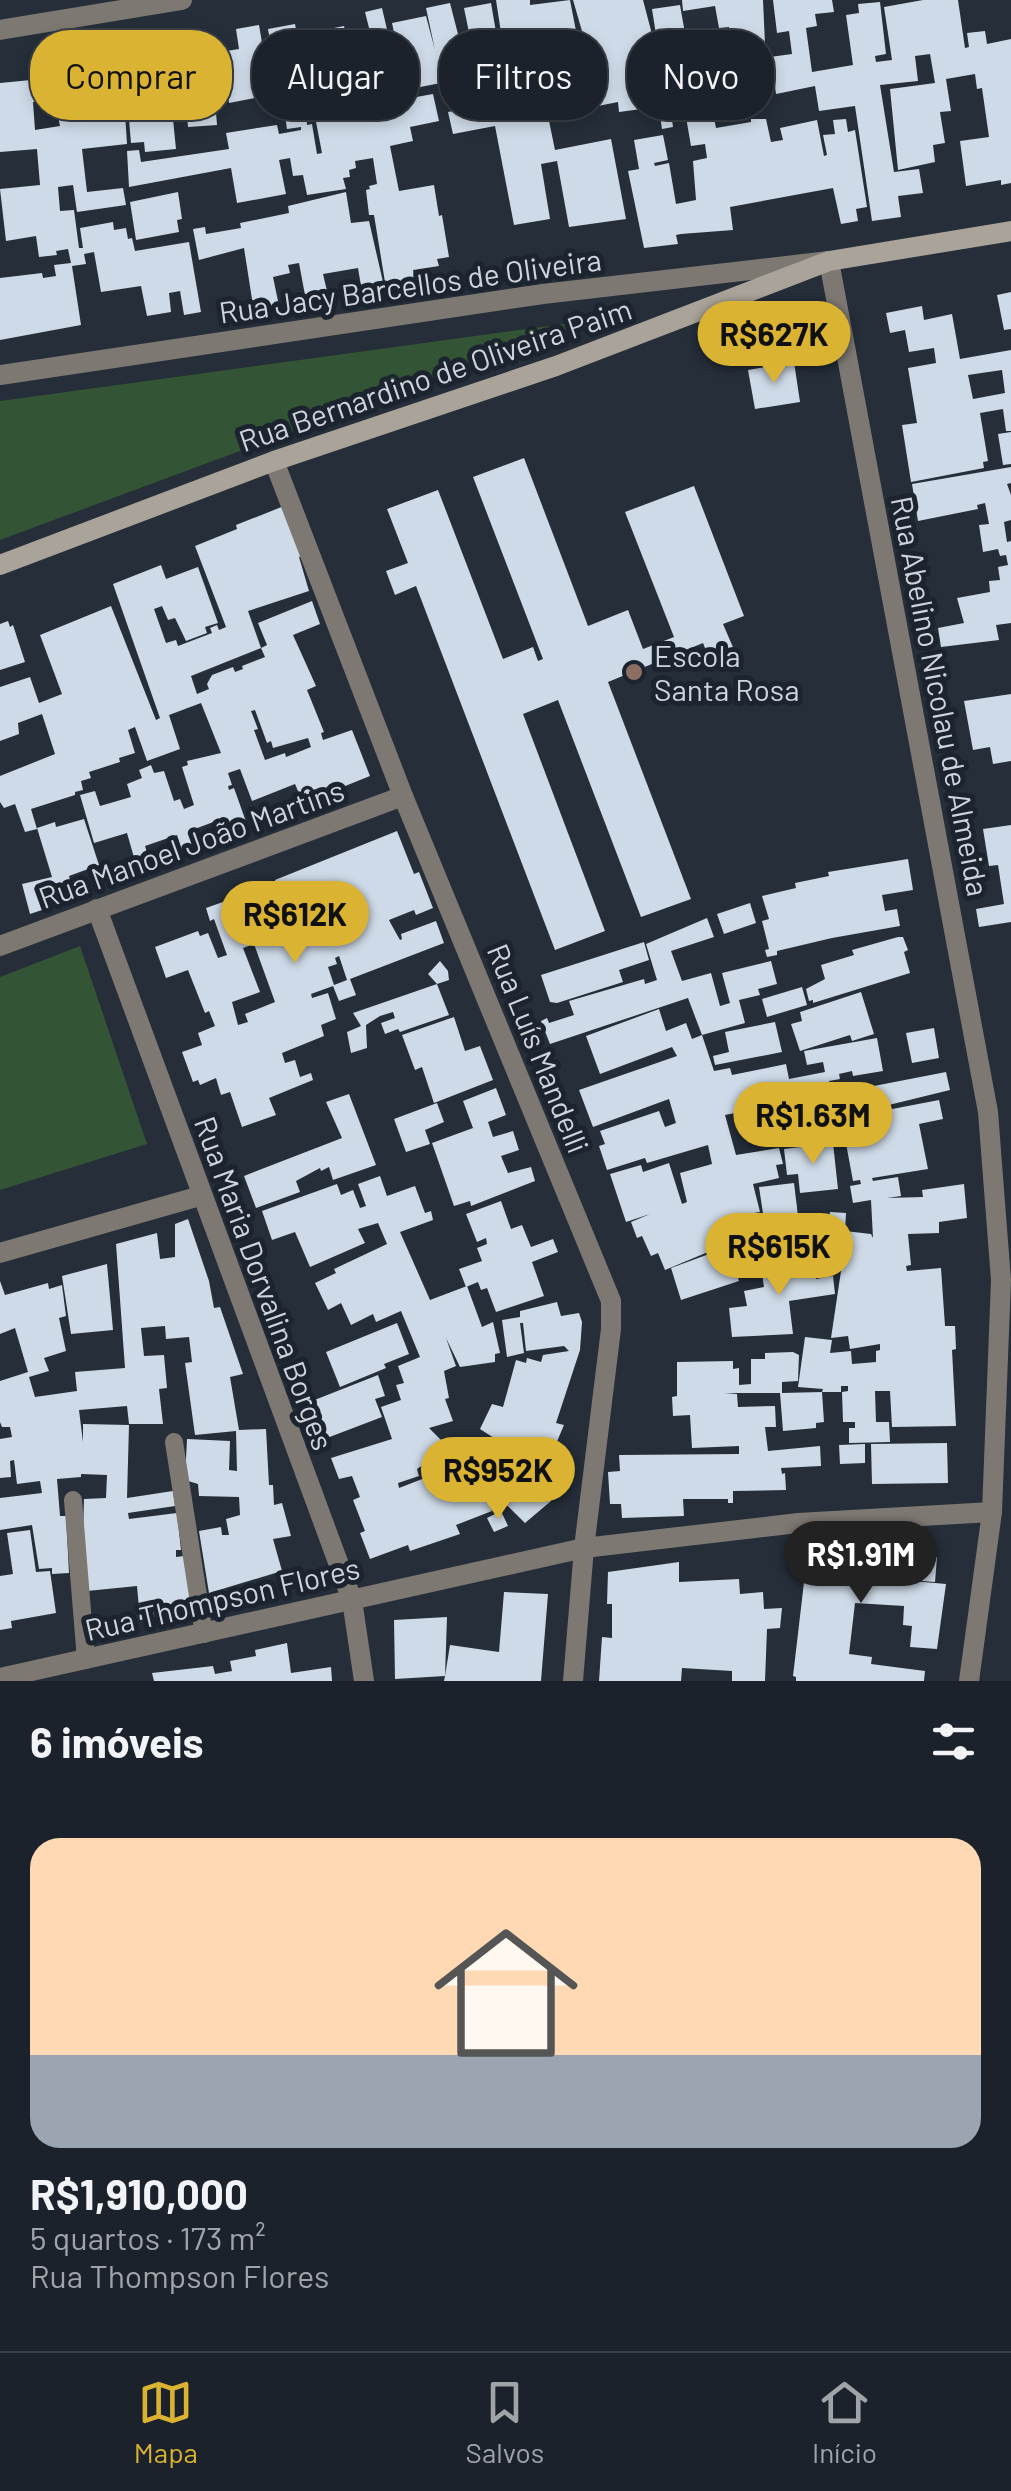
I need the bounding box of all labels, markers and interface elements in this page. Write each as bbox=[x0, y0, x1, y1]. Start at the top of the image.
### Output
chip: Comprar bbox=[30, 30, 232, 120]
chip: Alugar bbox=[252, 30, 419, 120]
chip: Filtros bbox=[439, 30, 607, 120]
chip: Novo bbox=[627, 30, 774, 120]
street label: Rua Jacy Barcellos de Oliveira bbox=[217, 240, 603, 330]
street label: Rua Bernardino de Oliveira Paim bbox=[234, 290, 636, 458]
pin: R$627K bbox=[693, 301, 855, 386]
text: R$627K bbox=[720, 314, 828, 352]
street label: Rua Abelino Nicolau de Almeida bbox=[885, 493, 997, 899]
place label: Escola Santa Rosa bbox=[654, 637, 800, 707]
marker: Escola Santa Rosa bbox=[623, 661, 645, 683]
street label: Rua Manoel João Martins bbox=[33, 771, 349, 915]
pin: R$612K bbox=[214, 881, 376, 966]
text: R$612K bbox=[243, 894, 347, 932]
street label: Rua Luís Mandelli bbox=[481, 938, 597, 1158]
pin: R$1.63M bbox=[721, 1082, 905, 1167]
text: R$1.63M bbox=[755, 1095, 871, 1133]
street label: Rua Maria Dorvalina Borges bbox=[188, 1111, 342, 1455]
pin: R$615K bbox=[698, 1213, 860, 1298]
text: R$615K bbox=[727, 1226, 831, 1264]
pin: R$952K bbox=[417, 1437, 579, 1522]
text: R$952K bbox=[443, 1450, 553, 1488]
pin: R$1.91M bbox=[769, 1521, 953, 1606]
text: R$1.91M bbox=[807, 1534, 915, 1572]
street label: Rua Thompson Flores bbox=[81, 1549, 363, 1647]
icon: filters bbox=[926, 1714, 981, 1769]
text: 6 imóveis bbox=[30, 1716, 204, 1766]
icon: home bbox=[416, 1903, 596, 2083]
text: R$1,910,000 bbox=[30, 2168, 248, 2218]
text: 5 quartos · 173 m² bbox=[30, 2218, 266, 2256]
text: Rua Thompson Flores bbox=[30, 2256, 329, 2294]
tab: Mapa bbox=[134, 2375, 198, 2469]
tab: Salvos bbox=[466, 2375, 544, 2469]
tab: Início bbox=[812, 2375, 877, 2469]

